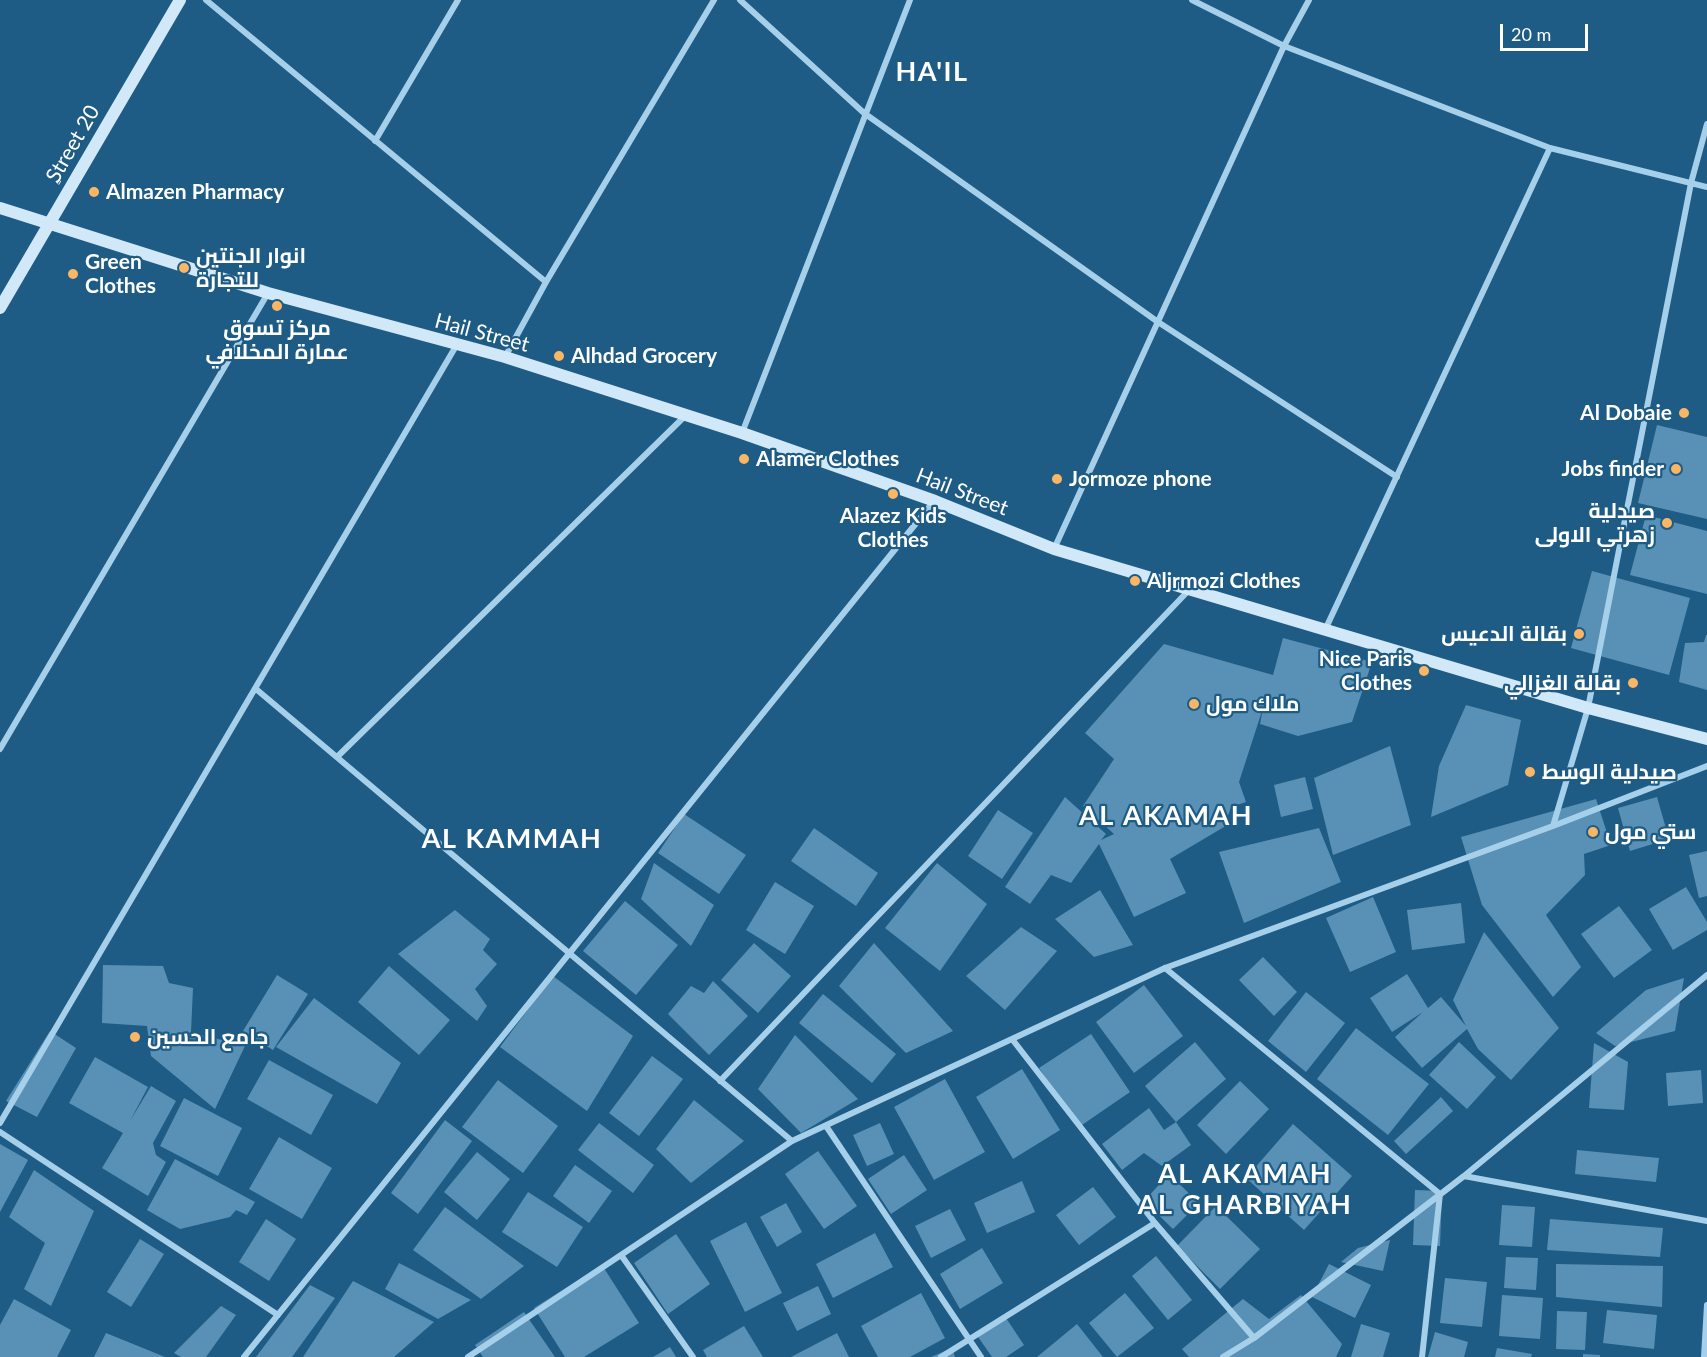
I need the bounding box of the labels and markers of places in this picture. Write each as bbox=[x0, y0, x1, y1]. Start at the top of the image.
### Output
place label: Almazen Pharmacy bbox=[106, 179, 284, 205]
marker: Almazen Pharmacy bbox=[87, 185, 101, 199]
place label: انوار الجنتين للتجارة bbox=[196, 243, 306, 293]
place label: Green Clothes bbox=[85, 249, 156, 299]
marker: انوار الجنتين للتجارة bbox=[177, 261, 191, 275]
marker: Green Clothes bbox=[66, 267, 80, 281]
marker: مركز تسوق عمارة المخلافي bbox=[270, 299, 284, 313]
place label: مركز تسوق عمارة المخلافي bbox=[205, 315, 349, 365]
place label: Alhdad Grocery bbox=[571, 343, 717, 369]
marker: Alhdad Grocery bbox=[552, 349, 566, 363]
place label: Al Dobaie bbox=[1580, 400, 1672, 426]
marker: Al Dobaie bbox=[1677, 406, 1691, 420]
place label: Alamer Clothes bbox=[756, 446, 899, 472]
marker: Alamer Clothes bbox=[737, 452, 751, 466]
place label: Jobs finder bbox=[1562, 456, 1664, 482]
marker: Jobs finder bbox=[1669, 462, 1683, 476]
place label: Jormoze phone bbox=[1069, 466, 1212, 492]
marker: Jormoze phone bbox=[1050, 472, 1064, 486]
marker: Alazez Kids Clothes bbox=[886, 487, 900, 501]
place label: صيدلية زهرتي الاولى bbox=[1535, 498, 1655, 548]
place label: Alazez Kids Clothes bbox=[840, 503, 946, 553]
marker: صيدلية زهرتي الاولى bbox=[1660, 516, 1674, 530]
place label: Aljrmozi Clothes bbox=[1147, 568, 1301, 594]
marker: Aljrmozi Clothes bbox=[1128, 574, 1142, 588]
place label: بقالة الدعيس bbox=[1441, 621, 1567, 647]
marker: بقالة الدعيس bbox=[1572, 627, 1586, 641]
place label: Nice Paris Clothes bbox=[1319, 646, 1412, 696]
marker: Nice Paris Clothes bbox=[1417, 664, 1431, 678]
place label: بقالة الغزالي bbox=[1504, 670, 1621, 696]
marker: بقالة الغزالي bbox=[1626, 676, 1640, 690]
place label: ملاك مول bbox=[1206, 691, 1299, 717]
marker: ملاك مول bbox=[1187, 697, 1201, 711]
place label: صيدلية الوسط bbox=[1542, 759, 1677, 785]
marker: صيدلية الوسط bbox=[1523, 765, 1537, 779]
place label: ستي مول bbox=[1605, 819, 1696, 845]
marker: ستي مول bbox=[1586, 825, 1600, 839]
place label: جامع الحسين bbox=[147, 1024, 268, 1050]
marker: جامع الحسين bbox=[128, 1030, 142, 1044]

